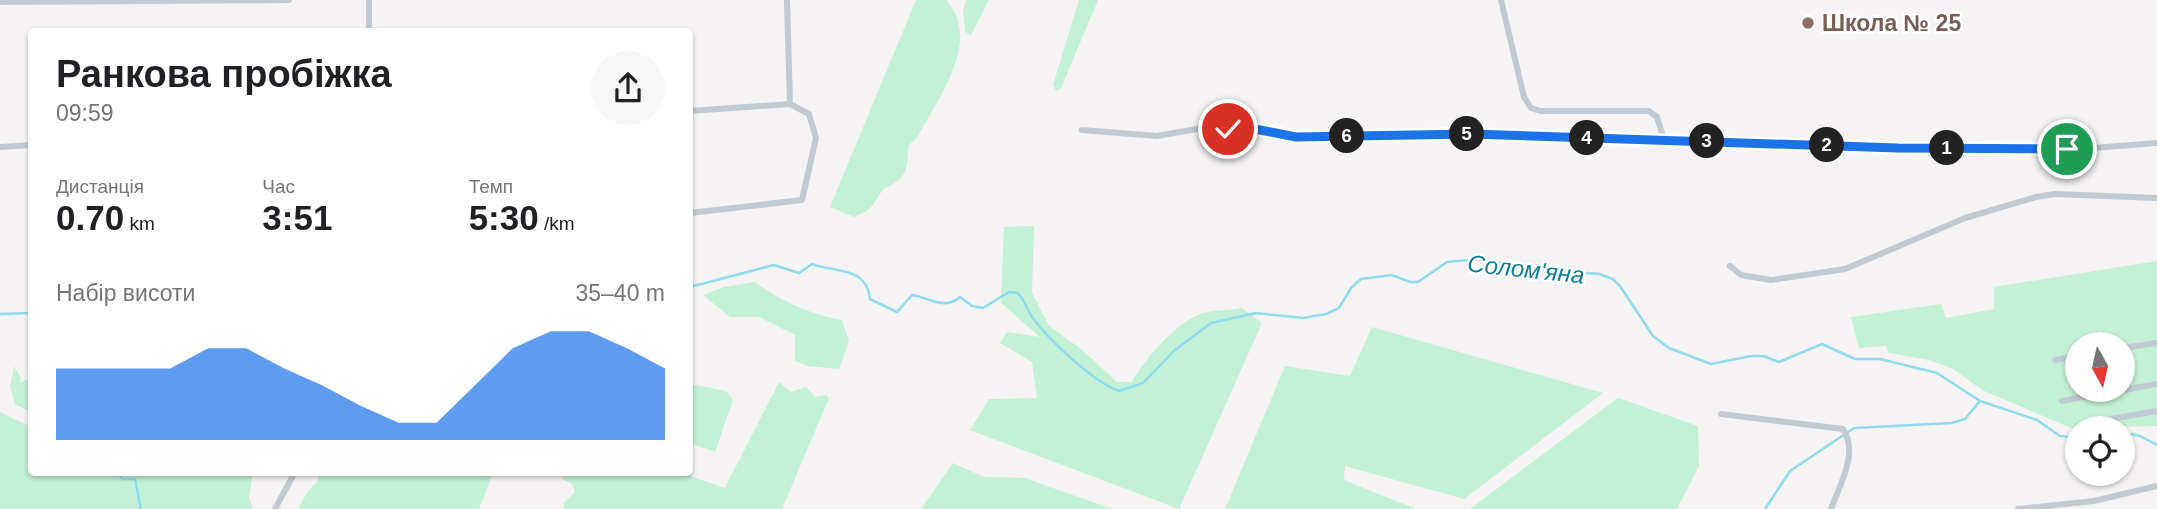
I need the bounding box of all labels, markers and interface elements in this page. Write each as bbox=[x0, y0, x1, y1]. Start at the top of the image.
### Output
place label: Школа № 25 bbox=[1822, 10, 1961, 36]
marker: Школа № 25 bbox=[1800, 15, 1816, 31]
button: share bbox=[591, 51, 665, 125]
text: Ранкова пробіжка bbox=[56, 53, 392, 95]
pin bbox=[1198, 99, 1258, 159]
text: 09:59 bbox=[56, 100, 114, 126]
icon: check bbox=[1209, 110, 1247, 148]
pin: 5 bbox=[1450, 116, 1484, 152]
pin: 6 bbox=[1330, 118, 1364, 154]
pin bbox=[2037, 119, 2097, 179]
pin: 4 bbox=[1570, 120, 1604, 156]
text: 5 bbox=[1461, 123, 1472, 144]
pin: 3 bbox=[1690, 124, 1724, 158]
text: 6 bbox=[1341, 125, 1352, 146]
text: 4 bbox=[1581, 127, 1592, 148]
pin: 2 bbox=[1810, 128, 1844, 162]
text: 3 bbox=[1701, 130, 1712, 151]
pin: 1 bbox=[1930, 130, 1965, 166]
icon: arrive bbox=[2048, 130, 2086, 168]
text: 2 bbox=[1821, 134, 1832, 155]
text: 1 bbox=[1941, 137, 1952, 158]
text: Дистанція bbox=[56, 176, 144, 197]
text: Час bbox=[262, 176, 295, 197]
text: Темп bbox=[469, 176, 513, 197]
text: 0.70 bbox=[56, 198, 124, 237]
text: 3:51 bbox=[262, 198, 332, 237]
text: 5:30 bbox=[469, 198, 539, 237]
text: km bbox=[124, 213, 155, 234]
text: /km bbox=[539, 213, 575, 234]
water label: Солом'яна bbox=[1466, 249, 1586, 289]
text: Набір висоти bbox=[56, 280, 195, 306]
text: 35–40 m bbox=[575, 280, 665, 306]
north arrow bbox=[2065, 332, 2135, 402]
map controls bbox=[2065, 332, 2135, 486]
button: locate bbox=[2065, 416, 2135, 486]

